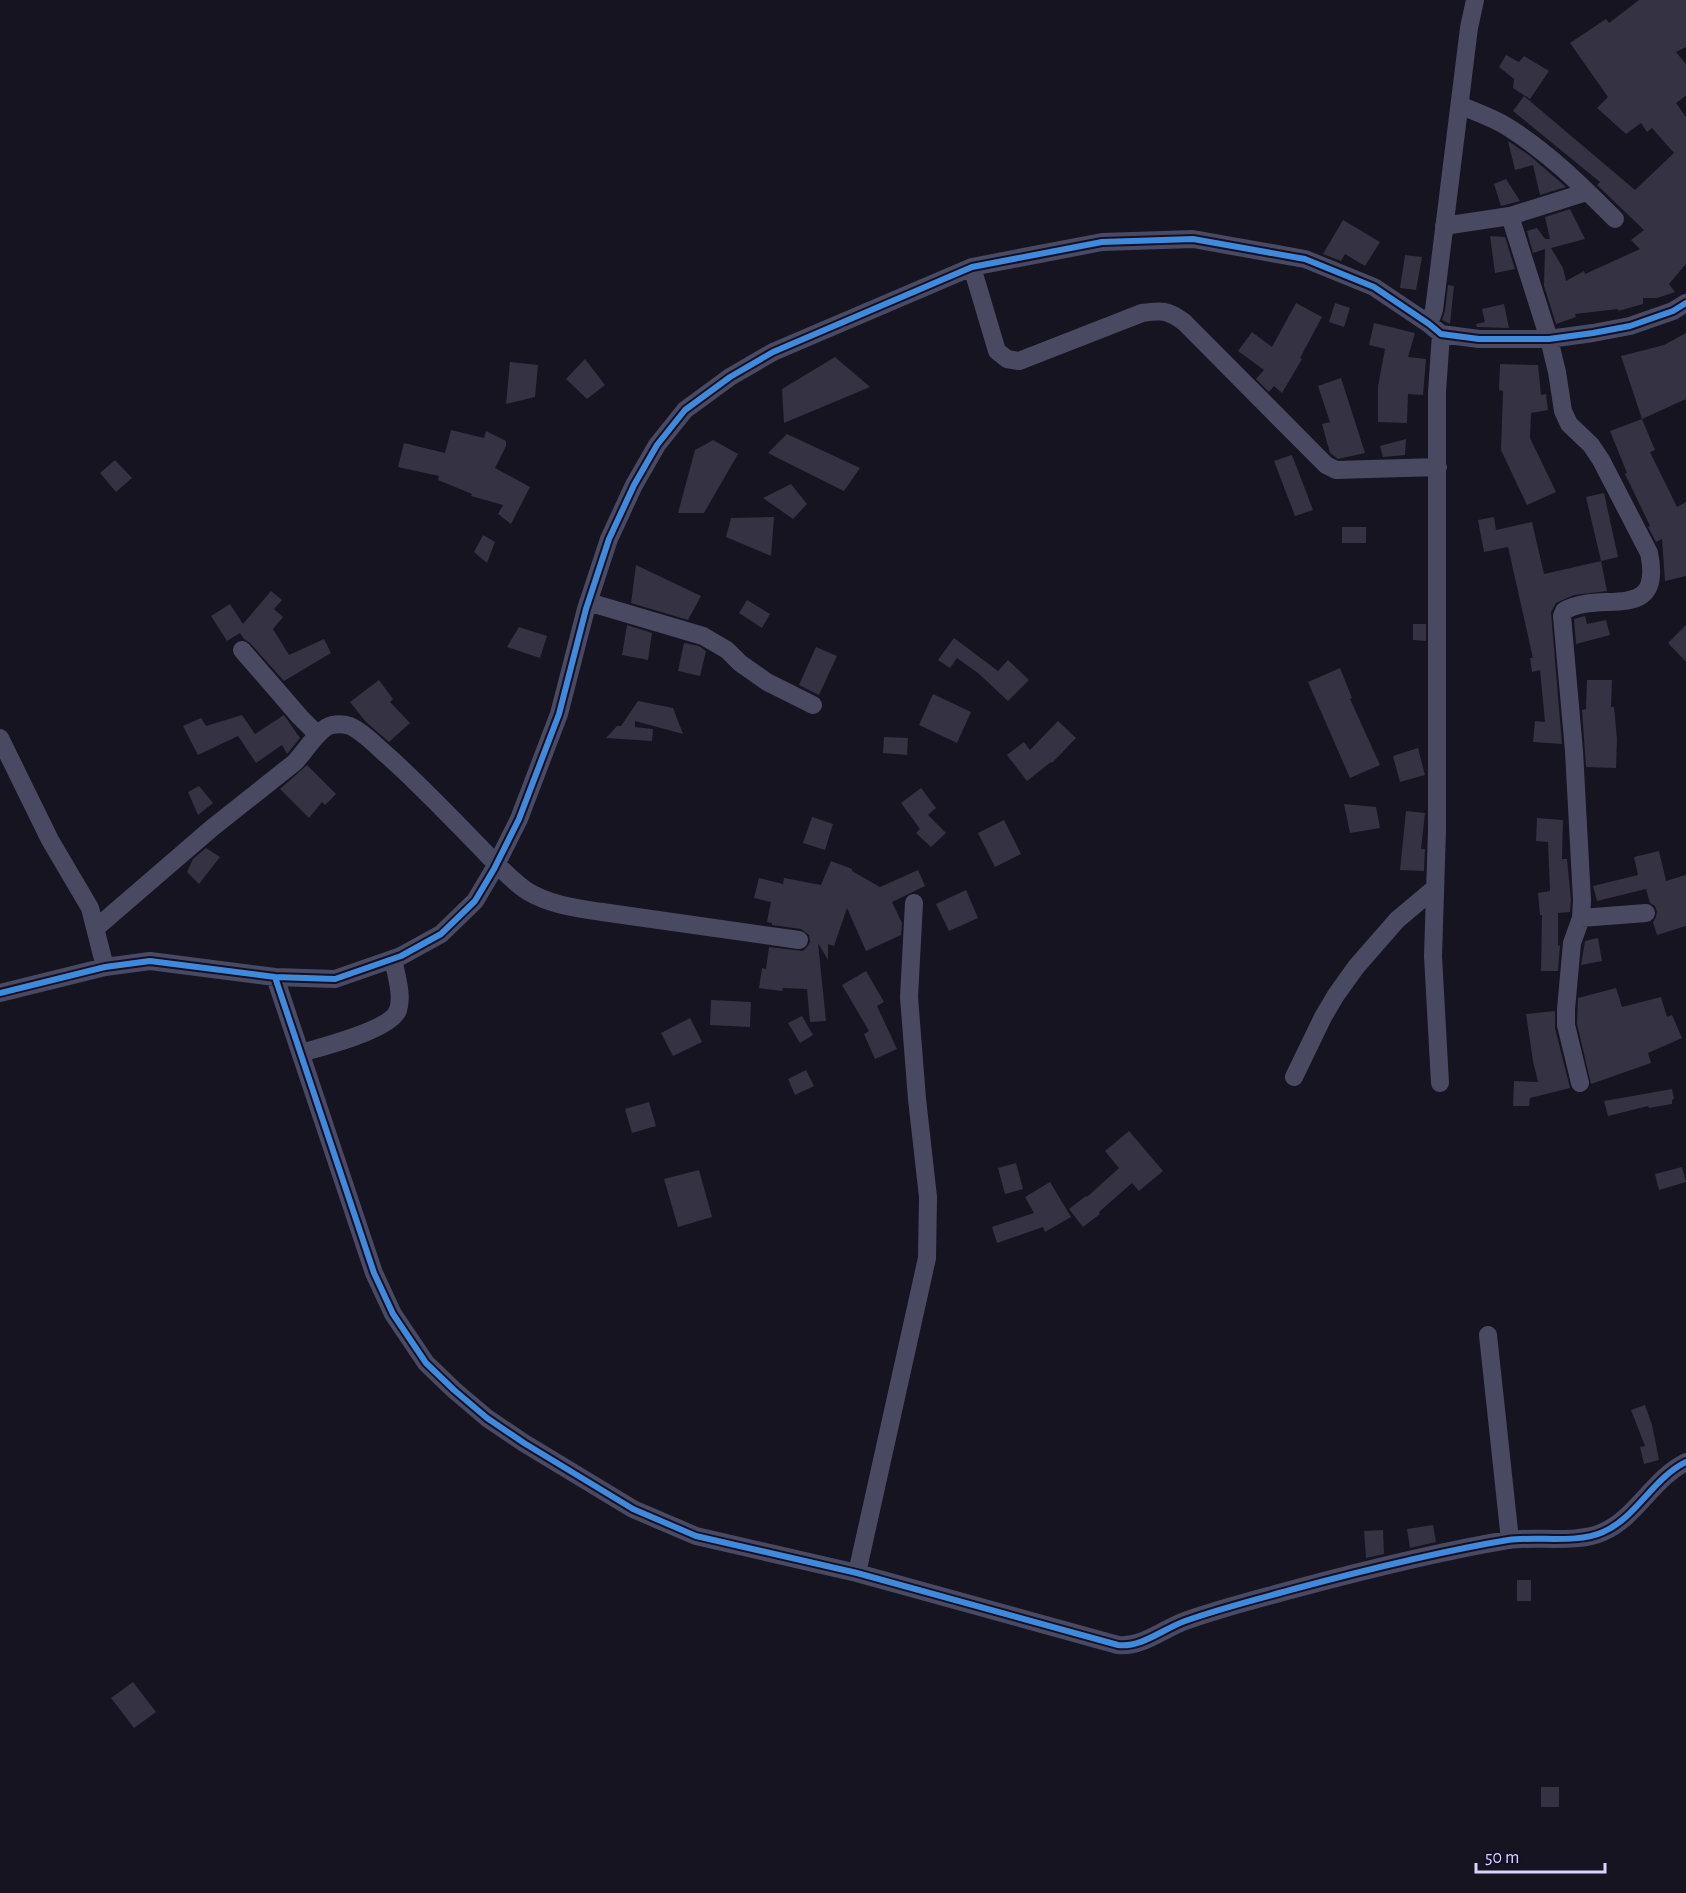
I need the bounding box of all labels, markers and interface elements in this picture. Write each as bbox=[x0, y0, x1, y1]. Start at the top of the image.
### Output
scale bar bbox=[1476, 1836, 1605, 1874]
text: 50 m bbox=[1485, 1849, 1519, 1867]

